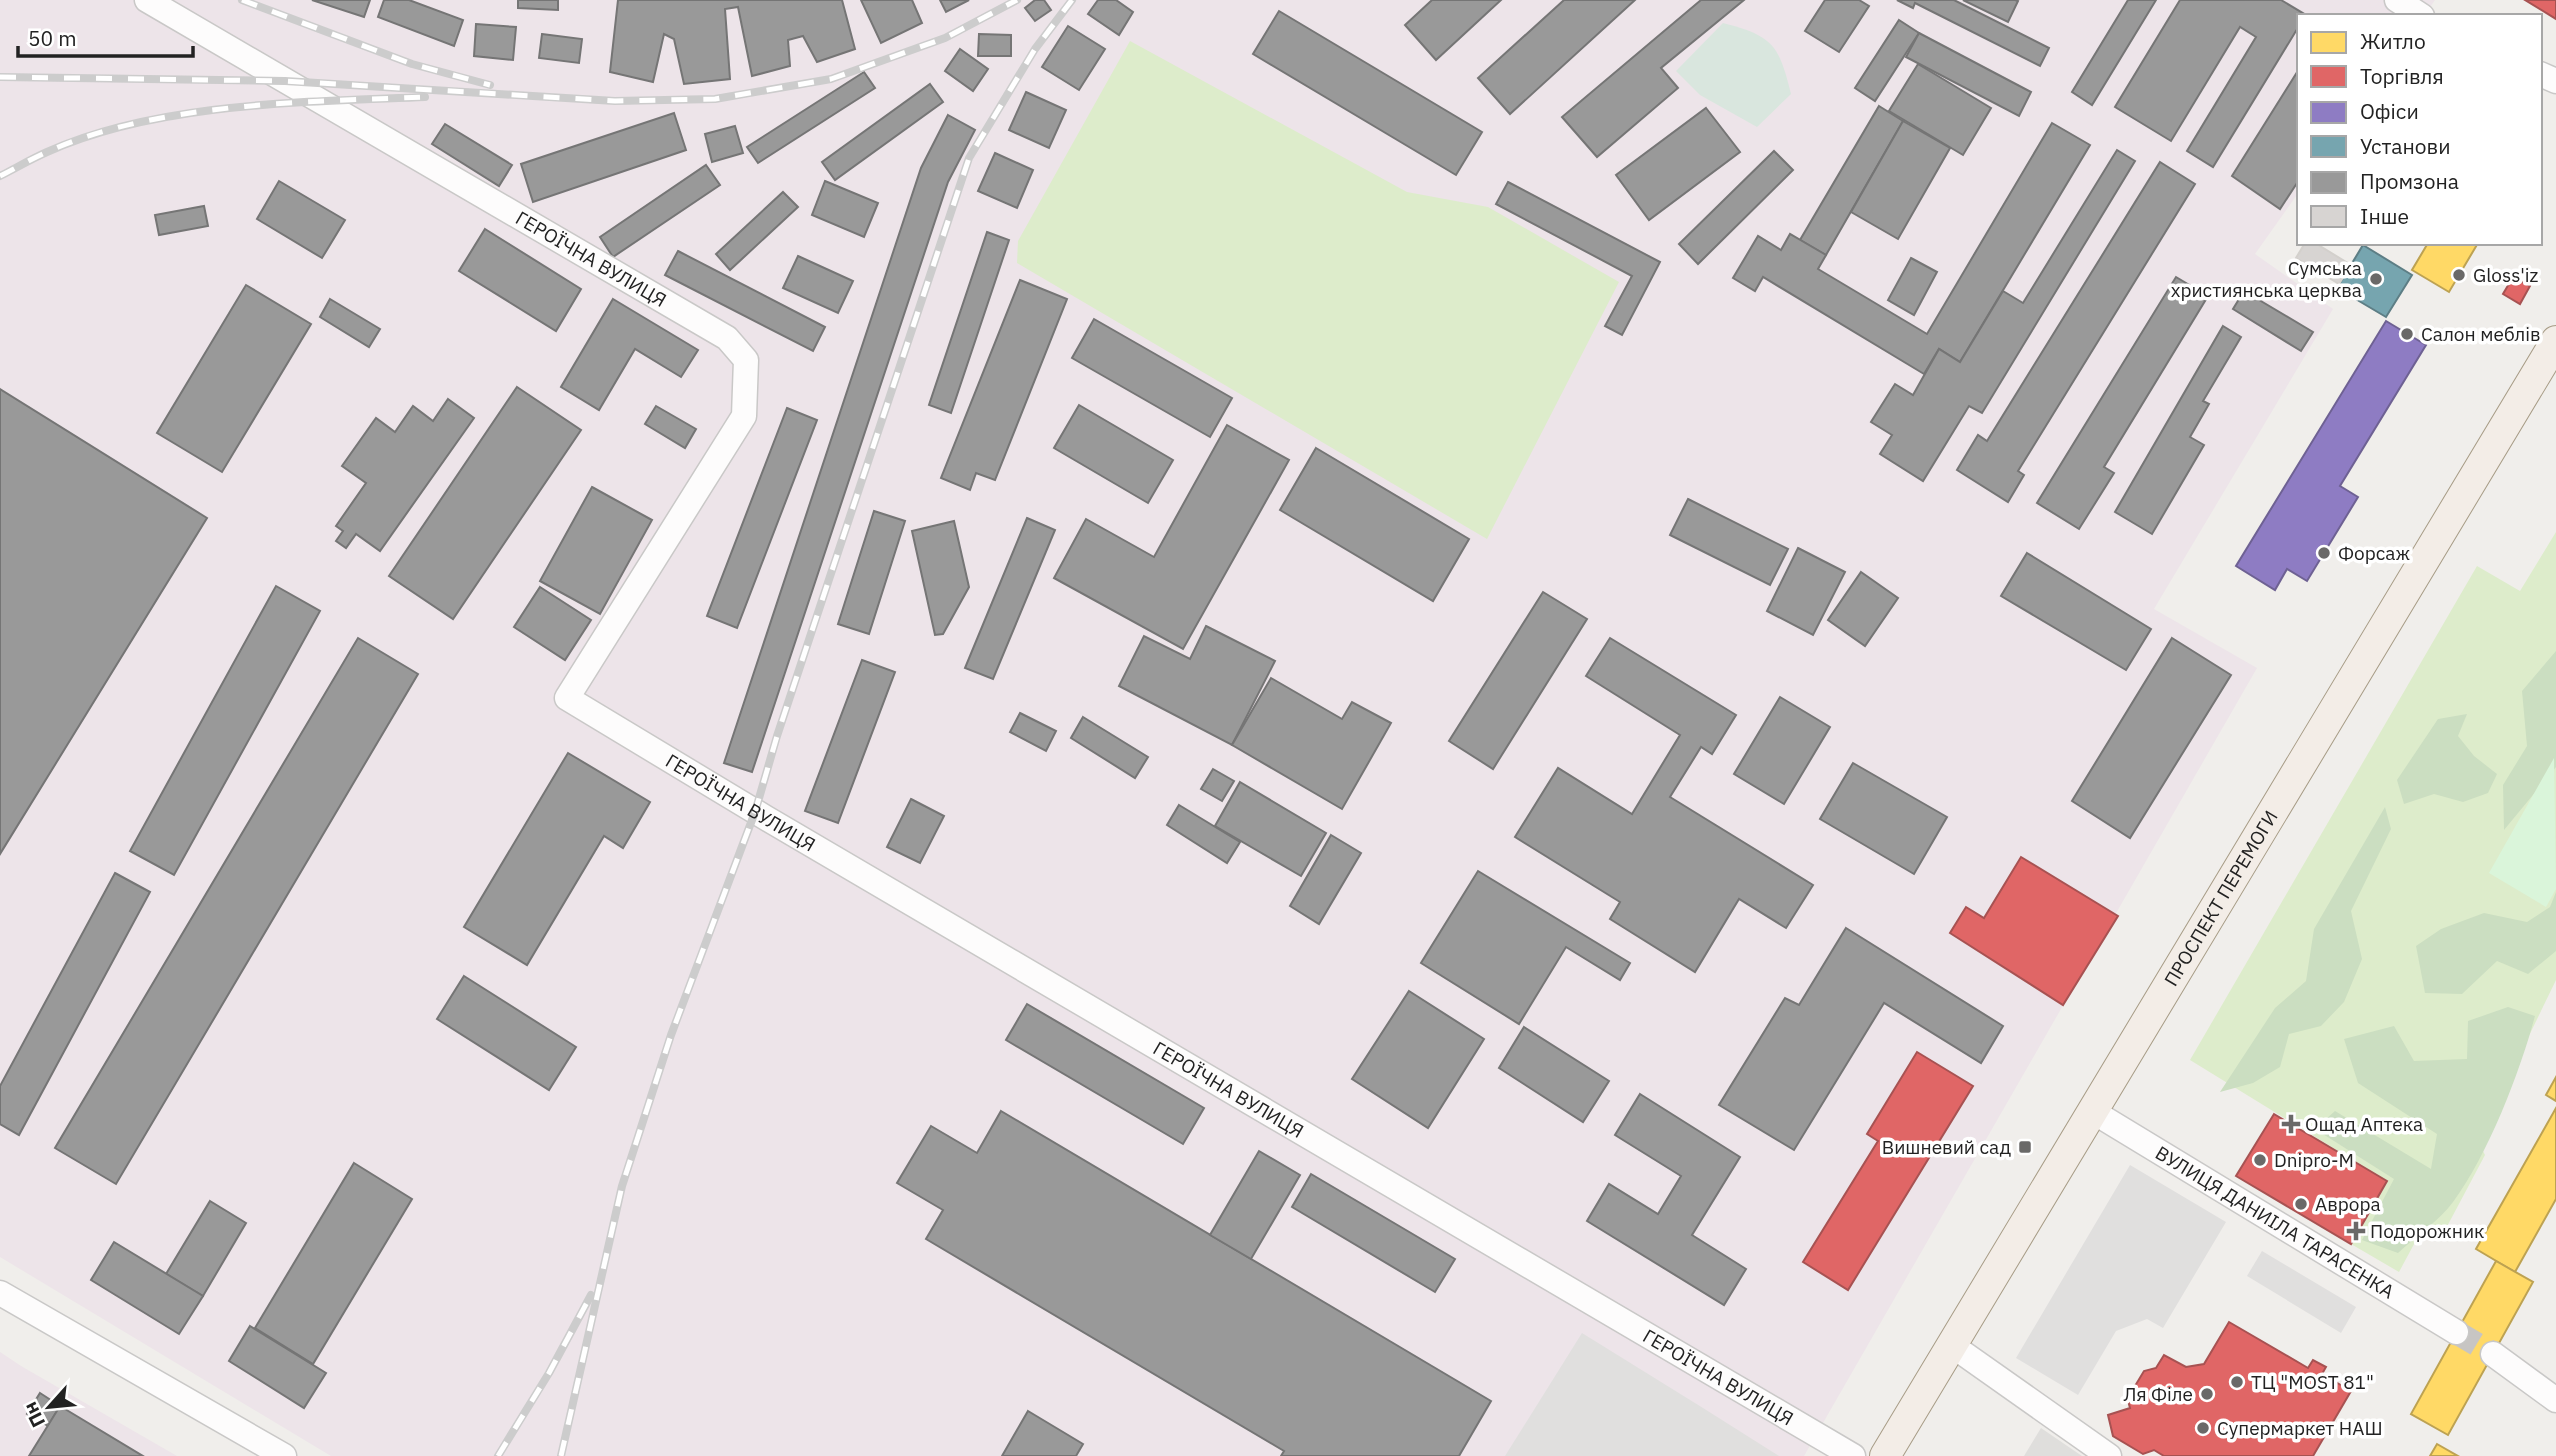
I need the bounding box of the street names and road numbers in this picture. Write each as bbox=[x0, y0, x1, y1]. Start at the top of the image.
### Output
street label: ГЕРОЇЧНА ВУЛИЦЯ bbox=[511, 206, 671, 312]
street label: ГЕРОЇЧНА ВУЛИЦЯ bbox=[661, 748, 820, 856]
street label: ПРОСПЕКТ ПЕРЕМОГИ bbox=[2159, 806, 2283, 990]
street label: ГЕРОЇЧНА ВУЛИЦЯ bbox=[1149, 1036, 1308, 1143]
street label: ВУЛИЦЯ ДАНИІЛА ТАРАСЕНКА bbox=[2151, 1140, 2399, 1304]
street label: ГЕРОЇЧНА ВУЛИЦЯ bbox=[1639, 1324, 1798, 1430]

